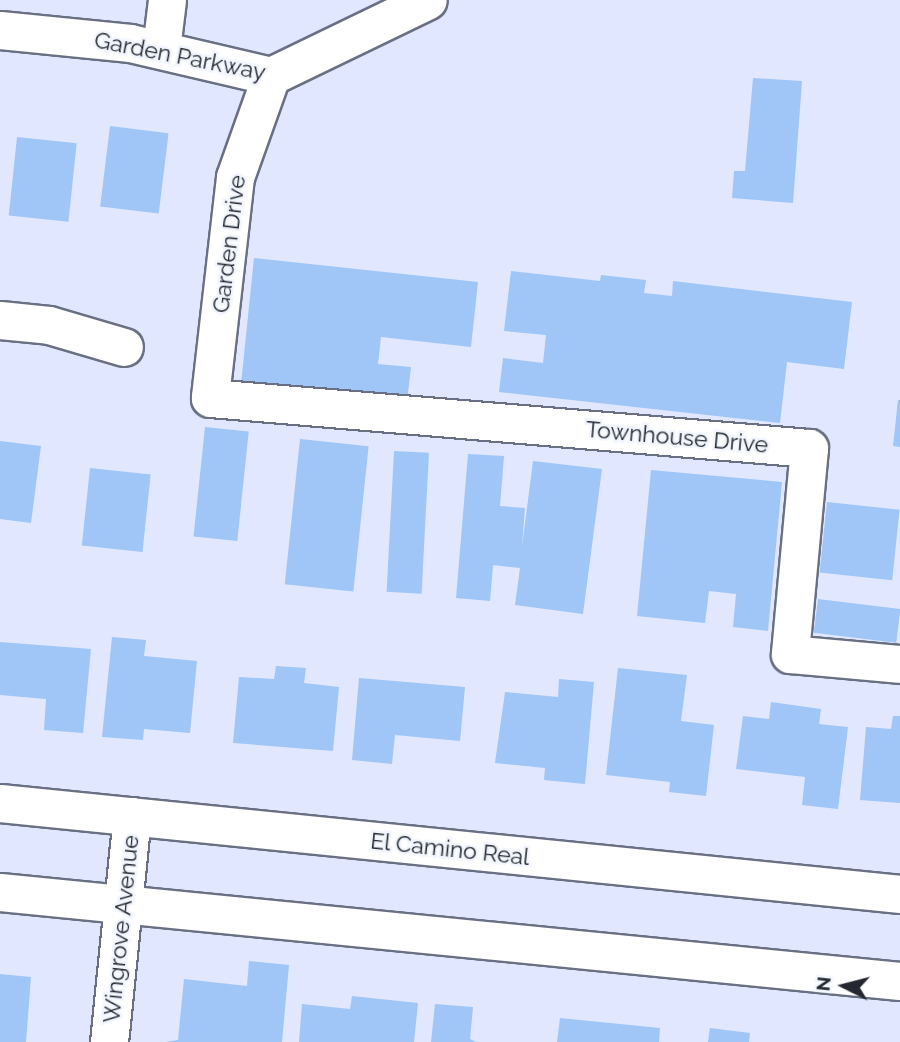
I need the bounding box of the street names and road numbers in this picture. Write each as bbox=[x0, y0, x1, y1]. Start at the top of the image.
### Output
street label: Garden Parkway bbox=[92, 26, 268, 86]
street label: Garden Drive bbox=[207, 173, 251, 315]
street label: Townhouse Drive bbox=[585, 415, 769, 459]
street label: El Camino Real bbox=[369, 827, 531, 871]
street label: Wingrove Avenue bbox=[97, 833, 145, 1025]

